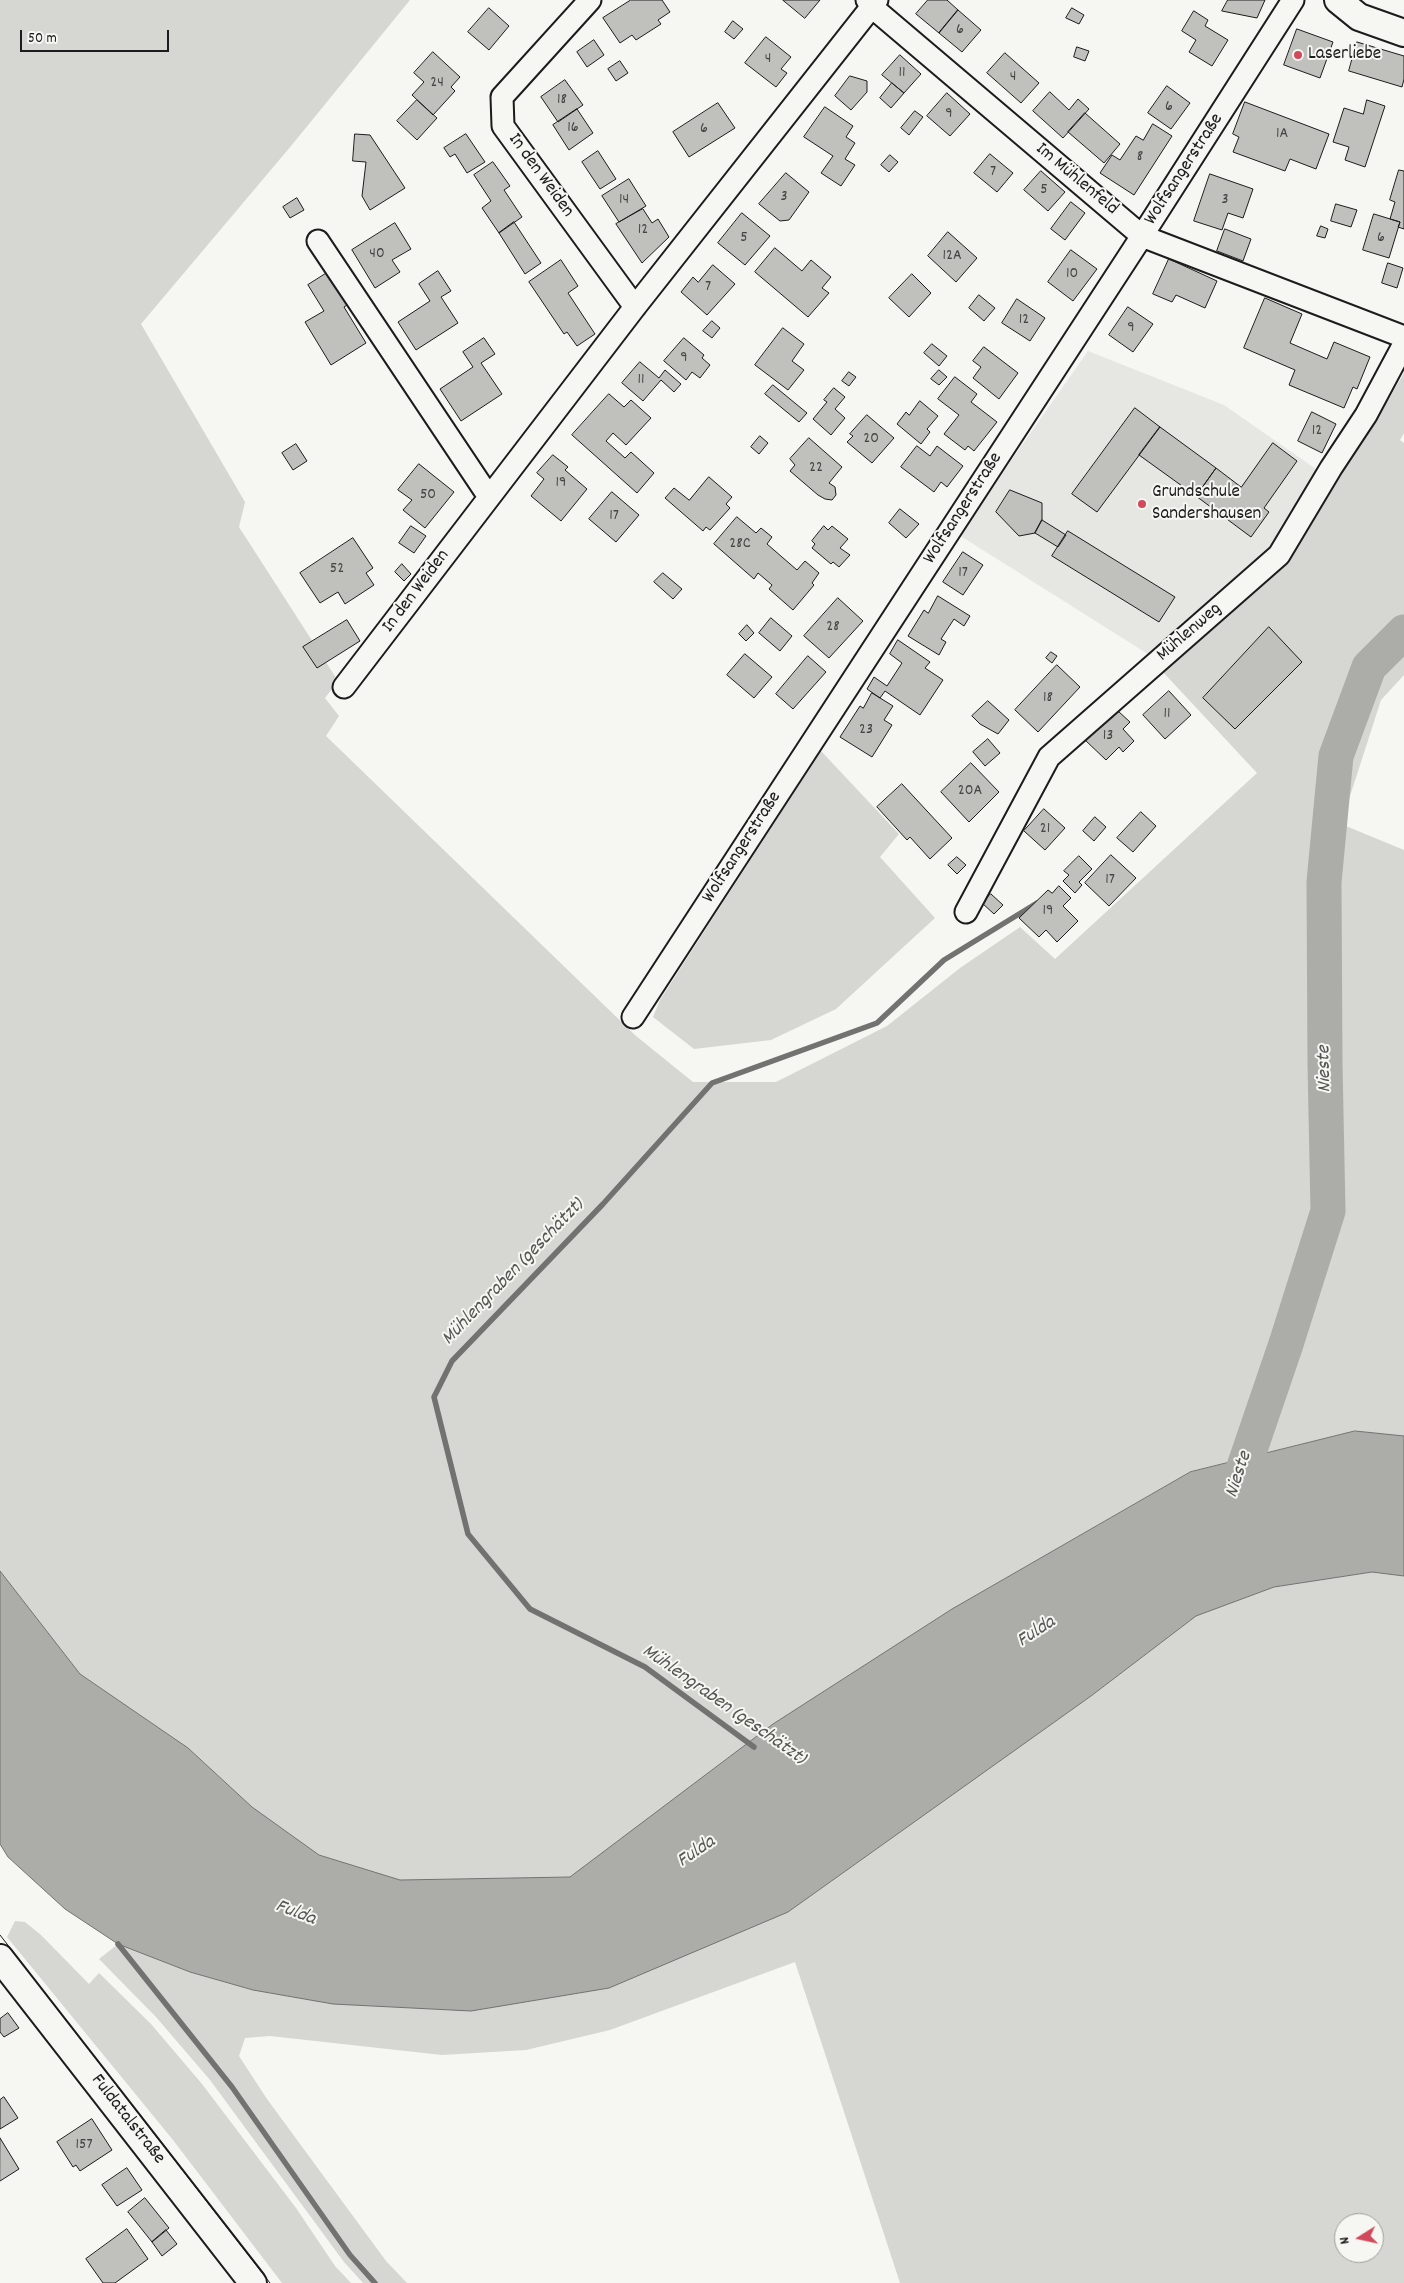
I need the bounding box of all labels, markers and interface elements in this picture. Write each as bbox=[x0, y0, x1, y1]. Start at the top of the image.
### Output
scale bar bbox=[22, 20, 171, 52]
house number: 6 bbox=[956, 21, 964, 41]
text: 50 m bbox=[28, 28, 57, 50]
place label: Laserliebe bbox=[1308, 44, 1381, 66]
marker: Laserliebe bbox=[1292, 49, 1304, 61]
house number: 4 bbox=[765, 50, 771, 70]
house number: 11 bbox=[898, 64, 906, 84]
house number: 4 bbox=[1010, 68, 1016, 88]
house number: 24 bbox=[430, 74, 444, 94]
house number: 18 bbox=[557, 91, 567, 111]
house number: 6 bbox=[1165, 98, 1173, 118]
house number: 9 bbox=[945, 105, 953, 125]
street label: Wolfsangerstraße bbox=[1140, 110, 1230, 230]
house number: 16 bbox=[567, 119, 579, 139]
house number: 6 bbox=[700, 120, 708, 140]
house number: 1A bbox=[1276, 125, 1288, 145]
street label: In den Weiden bbox=[502, 130, 578, 222]
street label: Im Mühlenfeld bbox=[1030, 139, 1122, 221]
house number: 8 bbox=[1137, 148, 1143, 168]
house number: 7 bbox=[990, 163, 996, 183]
house number: 5 bbox=[1040, 181, 1048, 201]
house number: 3 bbox=[780, 188, 788, 208]
house number: 14 bbox=[619, 191, 629, 211]
house number: 3 bbox=[1221, 191, 1229, 211]
house number: 12 bbox=[638, 221, 648, 241]
house number: 5 bbox=[740, 229, 748, 249]
house number: 6 bbox=[1377, 229, 1385, 249]
house number: 40 bbox=[369, 245, 385, 265]
house number: 12A bbox=[942, 247, 962, 267]
house number: 10 bbox=[1066, 265, 1078, 285]
house number: 7 bbox=[705, 278, 711, 298]
house number: 12 bbox=[1019, 311, 1029, 331]
house number: 9 bbox=[1127, 319, 1135, 339]
house number: 9 bbox=[680, 349, 688, 369]
house number: 11 bbox=[637, 371, 645, 391]
house number: 12 bbox=[1312, 422, 1322, 442]
house number: 20 bbox=[863, 430, 879, 450]
street label: Wolfsangerstraße bbox=[919, 449, 1009, 569]
house number: 22 bbox=[809, 459, 823, 479]
house number: 19 bbox=[556, 474, 566, 494]
place label: Grundschule Sandershausen bbox=[1152, 482, 1261, 526]
house number: 50 bbox=[420, 486, 436, 506]
marker: Grundschule Sandershausen bbox=[1136, 498, 1148, 510]
house number: 17 bbox=[609, 507, 619, 527]
house number: 28C bbox=[729, 535, 751, 555]
street label: In den Weiden bbox=[378, 546, 456, 638]
house number: 52 bbox=[330, 560, 344, 580]
house number: 17 bbox=[958, 564, 968, 584]
street label: Mühlenweg bbox=[1153, 599, 1227, 667]
house number: 28 bbox=[826, 618, 840, 638]
house number: 18 bbox=[1043, 689, 1053, 709]
house number: 11 bbox=[1163, 705, 1171, 725]
house number: 23 bbox=[859, 721, 873, 741]
house number: 13 bbox=[1103, 727, 1113, 747]
house number: 20A bbox=[958, 782, 982, 802]
street label: Wolfsangerstraße bbox=[698, 788, 788, 908]
house number: 21 bbox=[1040, 820, 1050, 840]
house number: 17 bbox=[1105, 871, 1115, 891]
house number: 19 bbox=[1043, 902, 1053, 922]
water label: Nieste bbox=[1314, 1045, 1338, 1093]
water label: Mühlengraben (geschätzt) bbox=[438, 1195, 590, 1351]
water label: Nieste bbox=[1221, 1449, 1259, 1501]
water label: Fulda bbox=[1013, 1612, 1061, 1654]
water label: Mühlengraben (geschätzt) bbox=[636, 1640, 810, 1772]
water label: Fulda bbox=[673, 1832, 721, 1874]
water label: Fulda bbox=[272, 1895, 318, 1933]
street label: Fuldatalstraße bbox=[85, 2071, 169, 2169]
house number: 157 bbox=[75, 2136, 93, 2156]
north arrow bbox=[1334, 2213, 1384, 2263]
text: N bbox=[1335, 2235, 1356, 2246]

